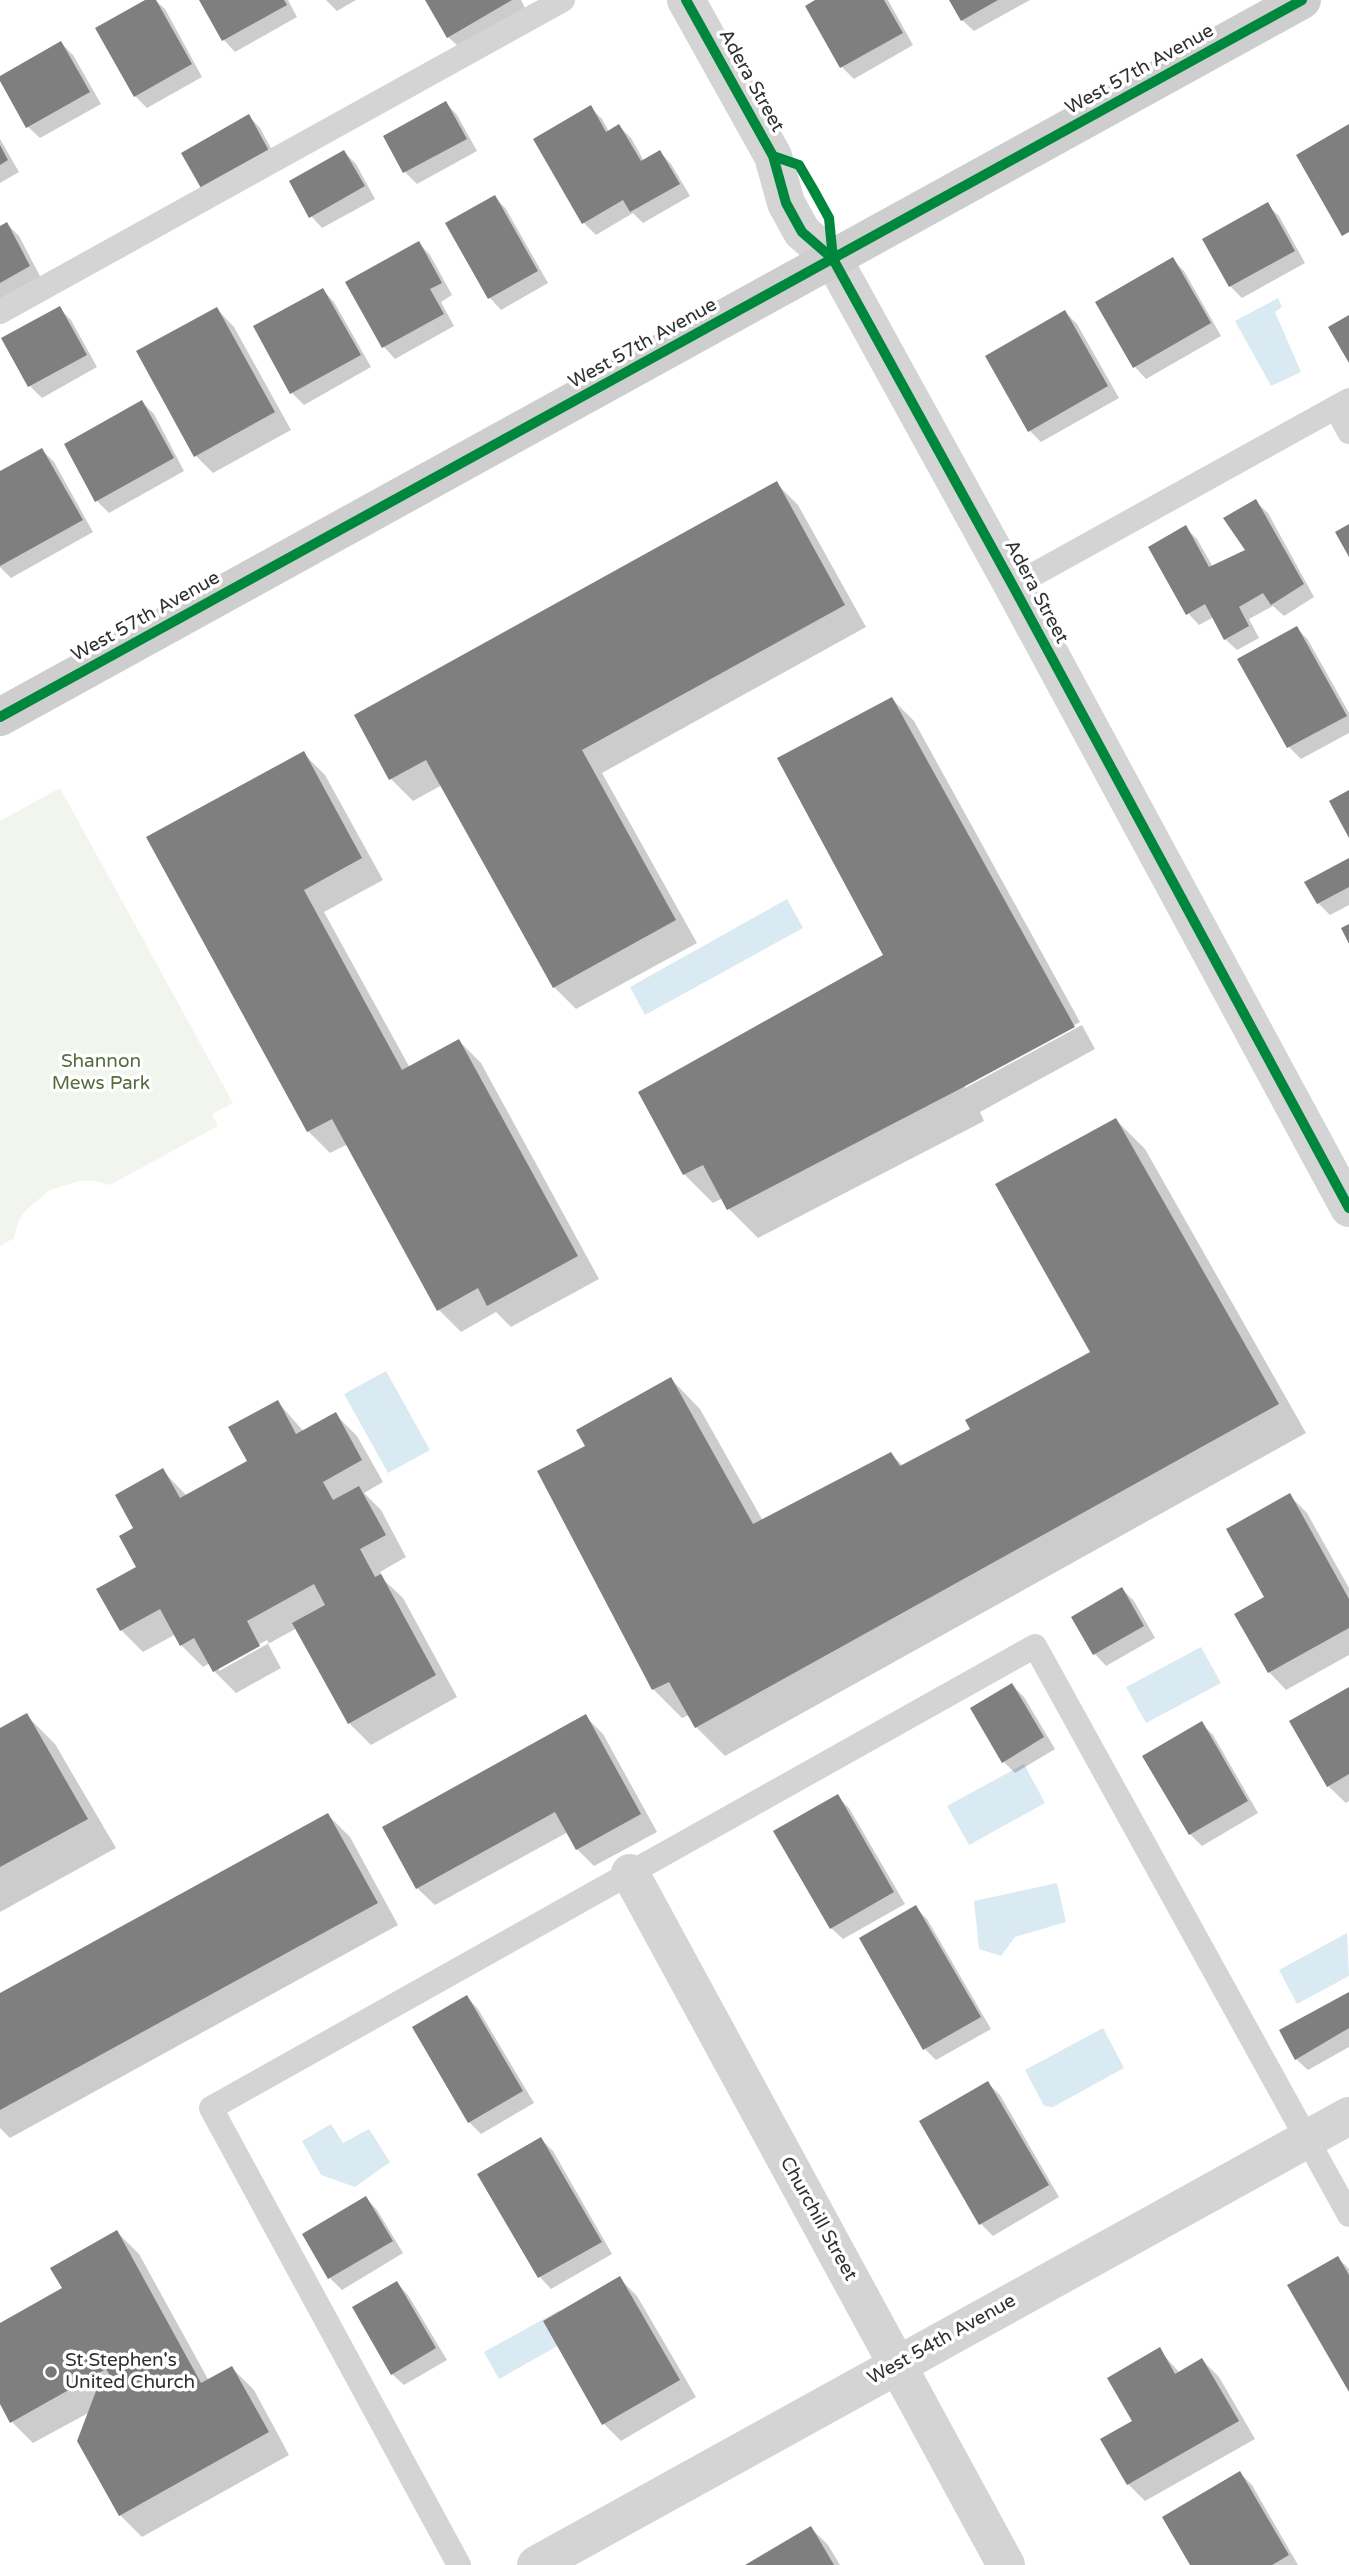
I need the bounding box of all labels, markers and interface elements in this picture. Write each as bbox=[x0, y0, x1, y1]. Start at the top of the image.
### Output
street label: West 57th Avenue bbox=[1062, 20, 1218, 120]
street label: Adera Street bbox=[713, 26, 789, 136]
street label: West 57th Avenue bbox=[565, 294, 721, 394]
street label: Adera Street bbox=[999, 536, 1073, 648]
street label: West 57th Avenue bbox=[68, 567, 224, 667]
park label: Shannon Mews Park bbox=[52, 1051, 150, 1095]
street label: Churchill Street bbox=[774, 2153, 862, 2285]
street label: West 54th Avenue bbox=[864, 2290, 1020, 2390]
place label: St Stephen's United Church bbox=[65, 2350, 195, 2394]
marker: St Stephen's United Church bbox=[43, 2364, 59, 2380]

